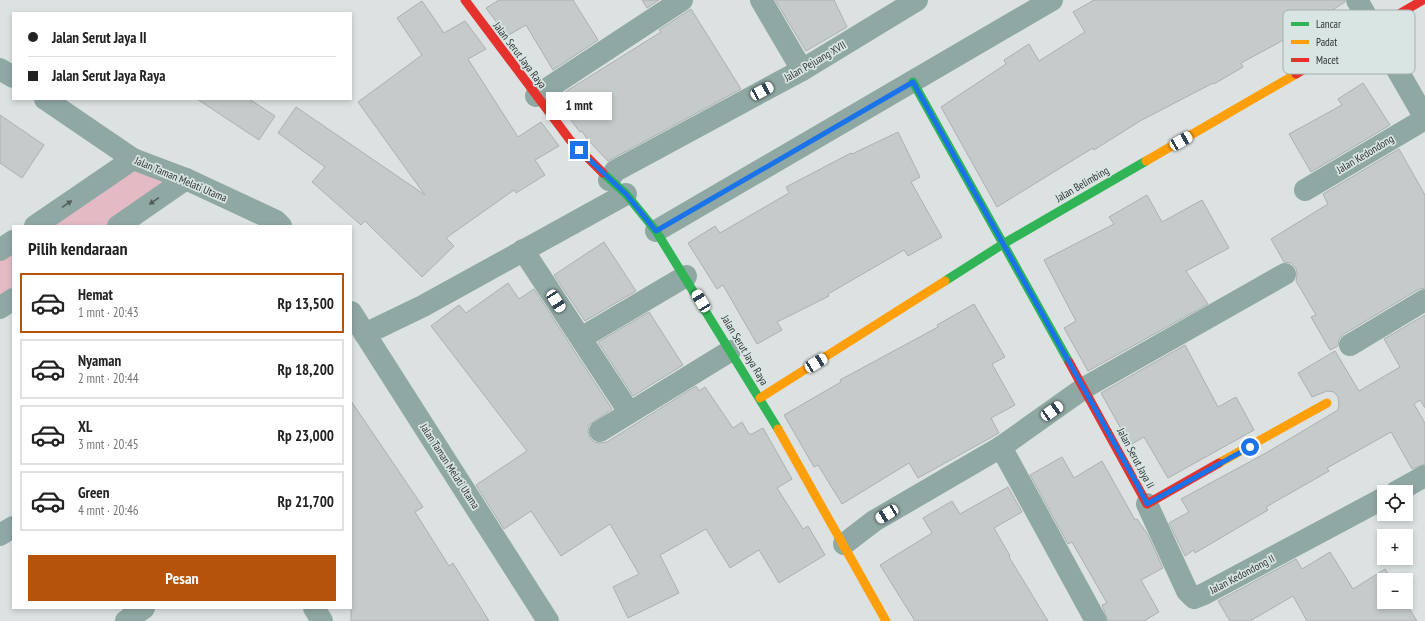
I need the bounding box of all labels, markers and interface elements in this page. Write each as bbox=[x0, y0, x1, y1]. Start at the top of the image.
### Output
legend bbox=[1283, 10, 1415, 74]
text: Lancar bbox=[1316, 17, 1341, 31]
street label: Jalan Serut Jaya Raya bbox=[490, 18, 550, 91]
text: Jalan Serut Jaya II bbox=[52, 28, 147, 47]
text: Padat bbox=[1316, 35, 1337, 49]
street label: Jalan Pejuang XVII bbox=[781, 38, 848, 85]
text: Macet bbox=[1316, 53, 1339, 67]
text: Jalan Serut Jaya Raya bbox=[52, 66, 165, 85]
car bbox=[749, 80, 775, 102]
callout: 1 mnt bbox=[546, 92, 612, 120]
text: 1 mnt bbox=[565, 97, 593, 114]
car bbox=[1168, 130, 1194, 152]
street label: Jalan Kedondong bbox=[1333, 131, 1396, 177]
route end bbox=[570, 141, 588, 159]
street label: Jalan Taman Melati Utama bbox=[132, 153, 229, 205]
street label: Jalan Belimbing bbox=[1052, 163, 1112, 206]
one-way arrow bbox=[149, 197, 160, 205]
one-way arrow bbox=[62, 200, 72, 208]
text: Pilih kendaraan bbox=[28, 237, 128, 260]
icon: car bbox=[30, 285, 66, 321]
text: Hemat bbox=[78, 285, 113, 304]
car bbox=[544, 288, 568, 314]
car bbox=[690, 288, 712, 314]
text: Rp 13,500 bbox=[278, 294, 334, 313]
text: 1 mnt · 20:43 bbox=[78, 304, 139, 321]
street label: Jalan Serut Jaya Raya bbox=[718, 311, 772, 388]
icon: car bbox=[30, 351, 66, 387]
text: Nyaman bbox=[78, 351, 121, 370]
car bbox=[803, 352, 829, 374]
text: Rp 18,200 bbox=[278, 360, 334, 379]
text: 2 mnt · 20:44 bbox=[78, 370, 139, 387]
car bbox=[1039, 399, 1065, 423]
icon: car bbox=[30, 417, 66, 453]
text: XL bbox=[78, 417, 92, 436]
street label: Jalan Taman Melati Utama bbox=[417, 420, 483, 511]
street label: Jalan Serut Jaya II bbox=[1114, 424, 1158, 491]
text: Rp 23,000 bbox=[278, 426, 334, 445]
text: 3 mnt · 20:45 bbox=[78, 436, 139, 453]
route start bbox=[1241, 438, 1259, 456]
icon: car bbox=[30, 483, 66, 519]
text: Green bbox=[78, 483, 110, 502]
map controls bbox=[1377, 485, 1413, 609]
button: locate bbox=[1377, 485, 1413, 521]
text: Rp 21,700 bbox=[278, 492, 334, 511]
text: 4 mnt · 20:46 bbox=[78, 502, 139, 519]
car bbox=[874, 503, 900, 525]
button: + bbox=[1377, 529, 1413, 565]
street label: Jalan Kedondong II bbox=[1206, 551, 1277, 597]
button: Pesan bbox=[28, 555, 336, 601]
button: − bbox=[1377, 573, 1413, 609]

